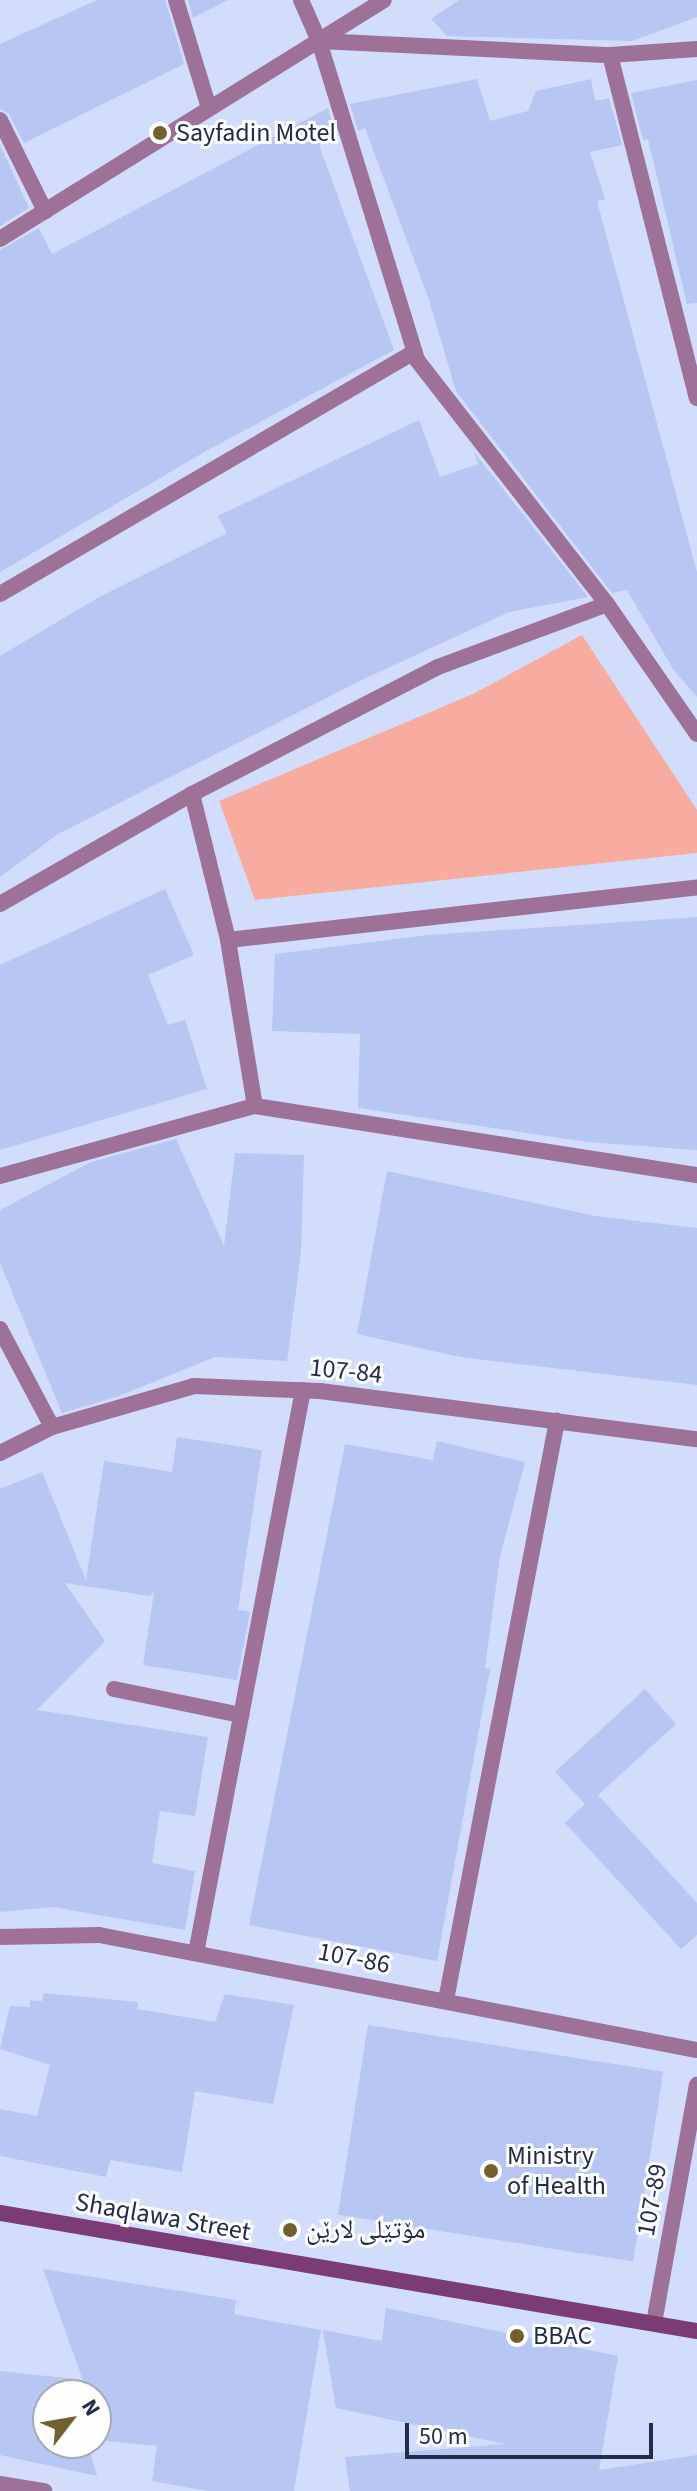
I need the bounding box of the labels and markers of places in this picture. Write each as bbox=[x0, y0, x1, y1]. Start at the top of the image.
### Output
place label: Sayfadin Motel bbox=[176, 117, 336, 149]
marker: Sayfadin Motel bbox=[151, 124, 169, 142]
place label: Ministry of Health bbox=[507, 2140, 606, 2202]
marker: Ministry of Health bbox=[482, 2162, 500, 2180]
place label: مۆتێلی لارێن bbox=[306, 2214, 425, 2246]
marker: مۆتێلی لارێن bbox=[281, 2221, 299, 2239]
place label: BBAC bbox=[533, 2320, 592, 2352]
marker: BBAC bbox=[508, 2327, 526, 2345]

